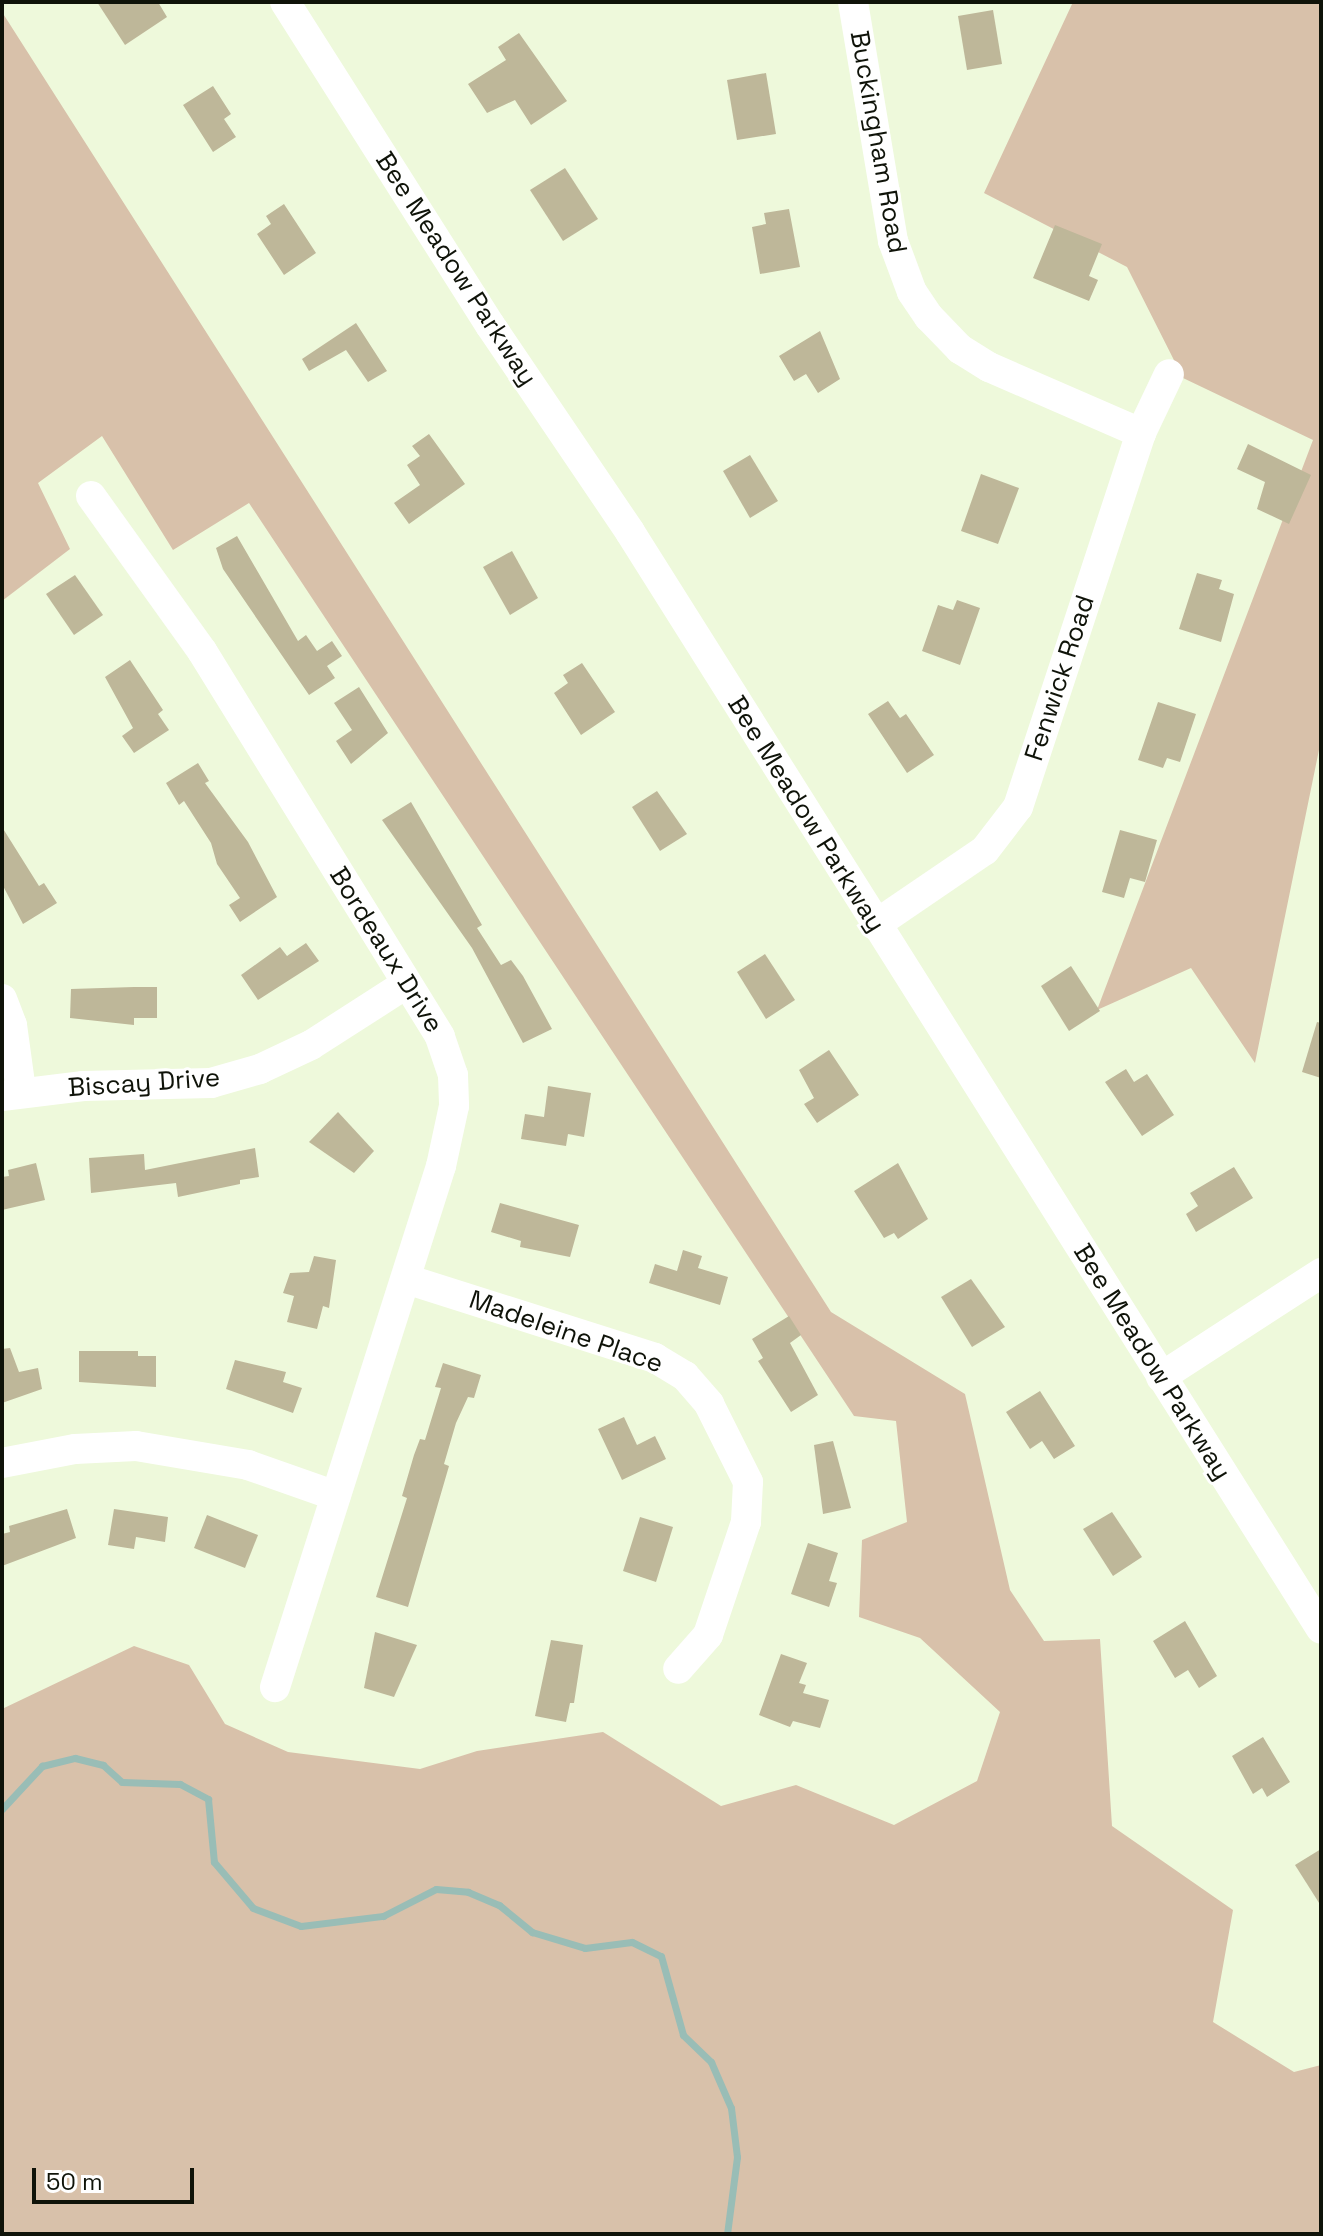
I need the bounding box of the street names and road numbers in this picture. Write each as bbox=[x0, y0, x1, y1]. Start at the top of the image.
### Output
street label: Buckingham Road bbox=[843, 28, 913, 256]
street label: Bee Meadow Parkway bbox=[369, 146, 543, 392]
street label: Fenwick Road bbox=[1019, 591, 1101, 765]
street label: Bee Meadow Parkway bbox=[721, 690, 891, 938]
street label: Bordeaux Drive bbox=[323, 861, 449, 1039]
street label: Biscay Drive bbox=[67, 1062, 221, 1104]
street label: Bee Meadow Parkway bbox=[1067, 1238, 1237, 1486]
street label: Madeleine Place bbox=[465, 1284, 667, 1380]

